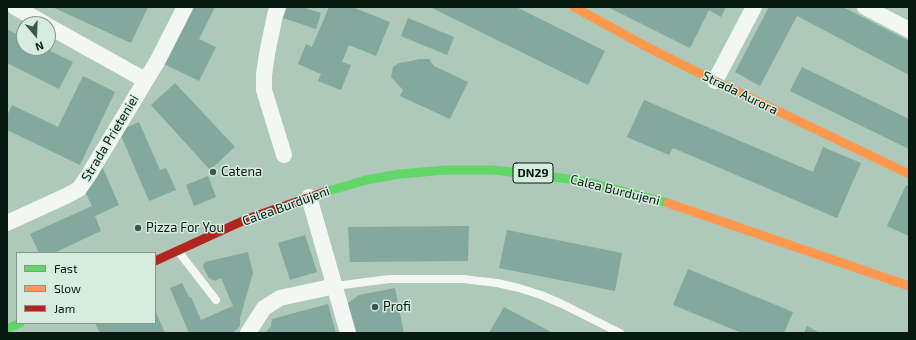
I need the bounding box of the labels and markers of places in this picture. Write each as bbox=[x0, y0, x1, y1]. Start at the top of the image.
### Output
place label: Catena bbox=[221, 164, 262, 180]
marker: Catena bbox=[208, 167, 218, 177]
place label: Pizza For You bbox=[146, 220, 224, 236]
marker: Pizza For You bbox=[133, 223, 143, 233]
place label: Profi bbox=[383, 299, 411, 315]
marker: Profi bbox=[370, 302, 380, 312]

